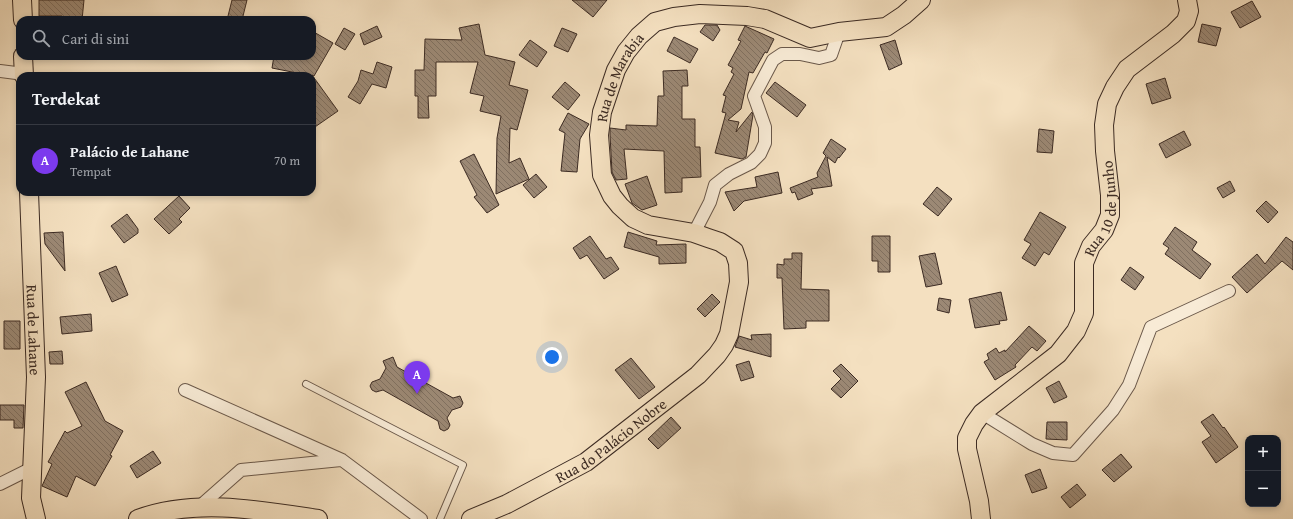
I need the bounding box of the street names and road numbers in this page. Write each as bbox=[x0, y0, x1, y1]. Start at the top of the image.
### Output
street label: Rua de Marabia bbox=[590, 28, 648, 123]
street label: Rua 10 de Junho bbox=[1078, 159, 1121, 259]
street label: Rua de Lahane bbox=[22, 284, 46, 376]
street label: Rua do Palácio Nobre bbox=[551, 393, 671, 487]

